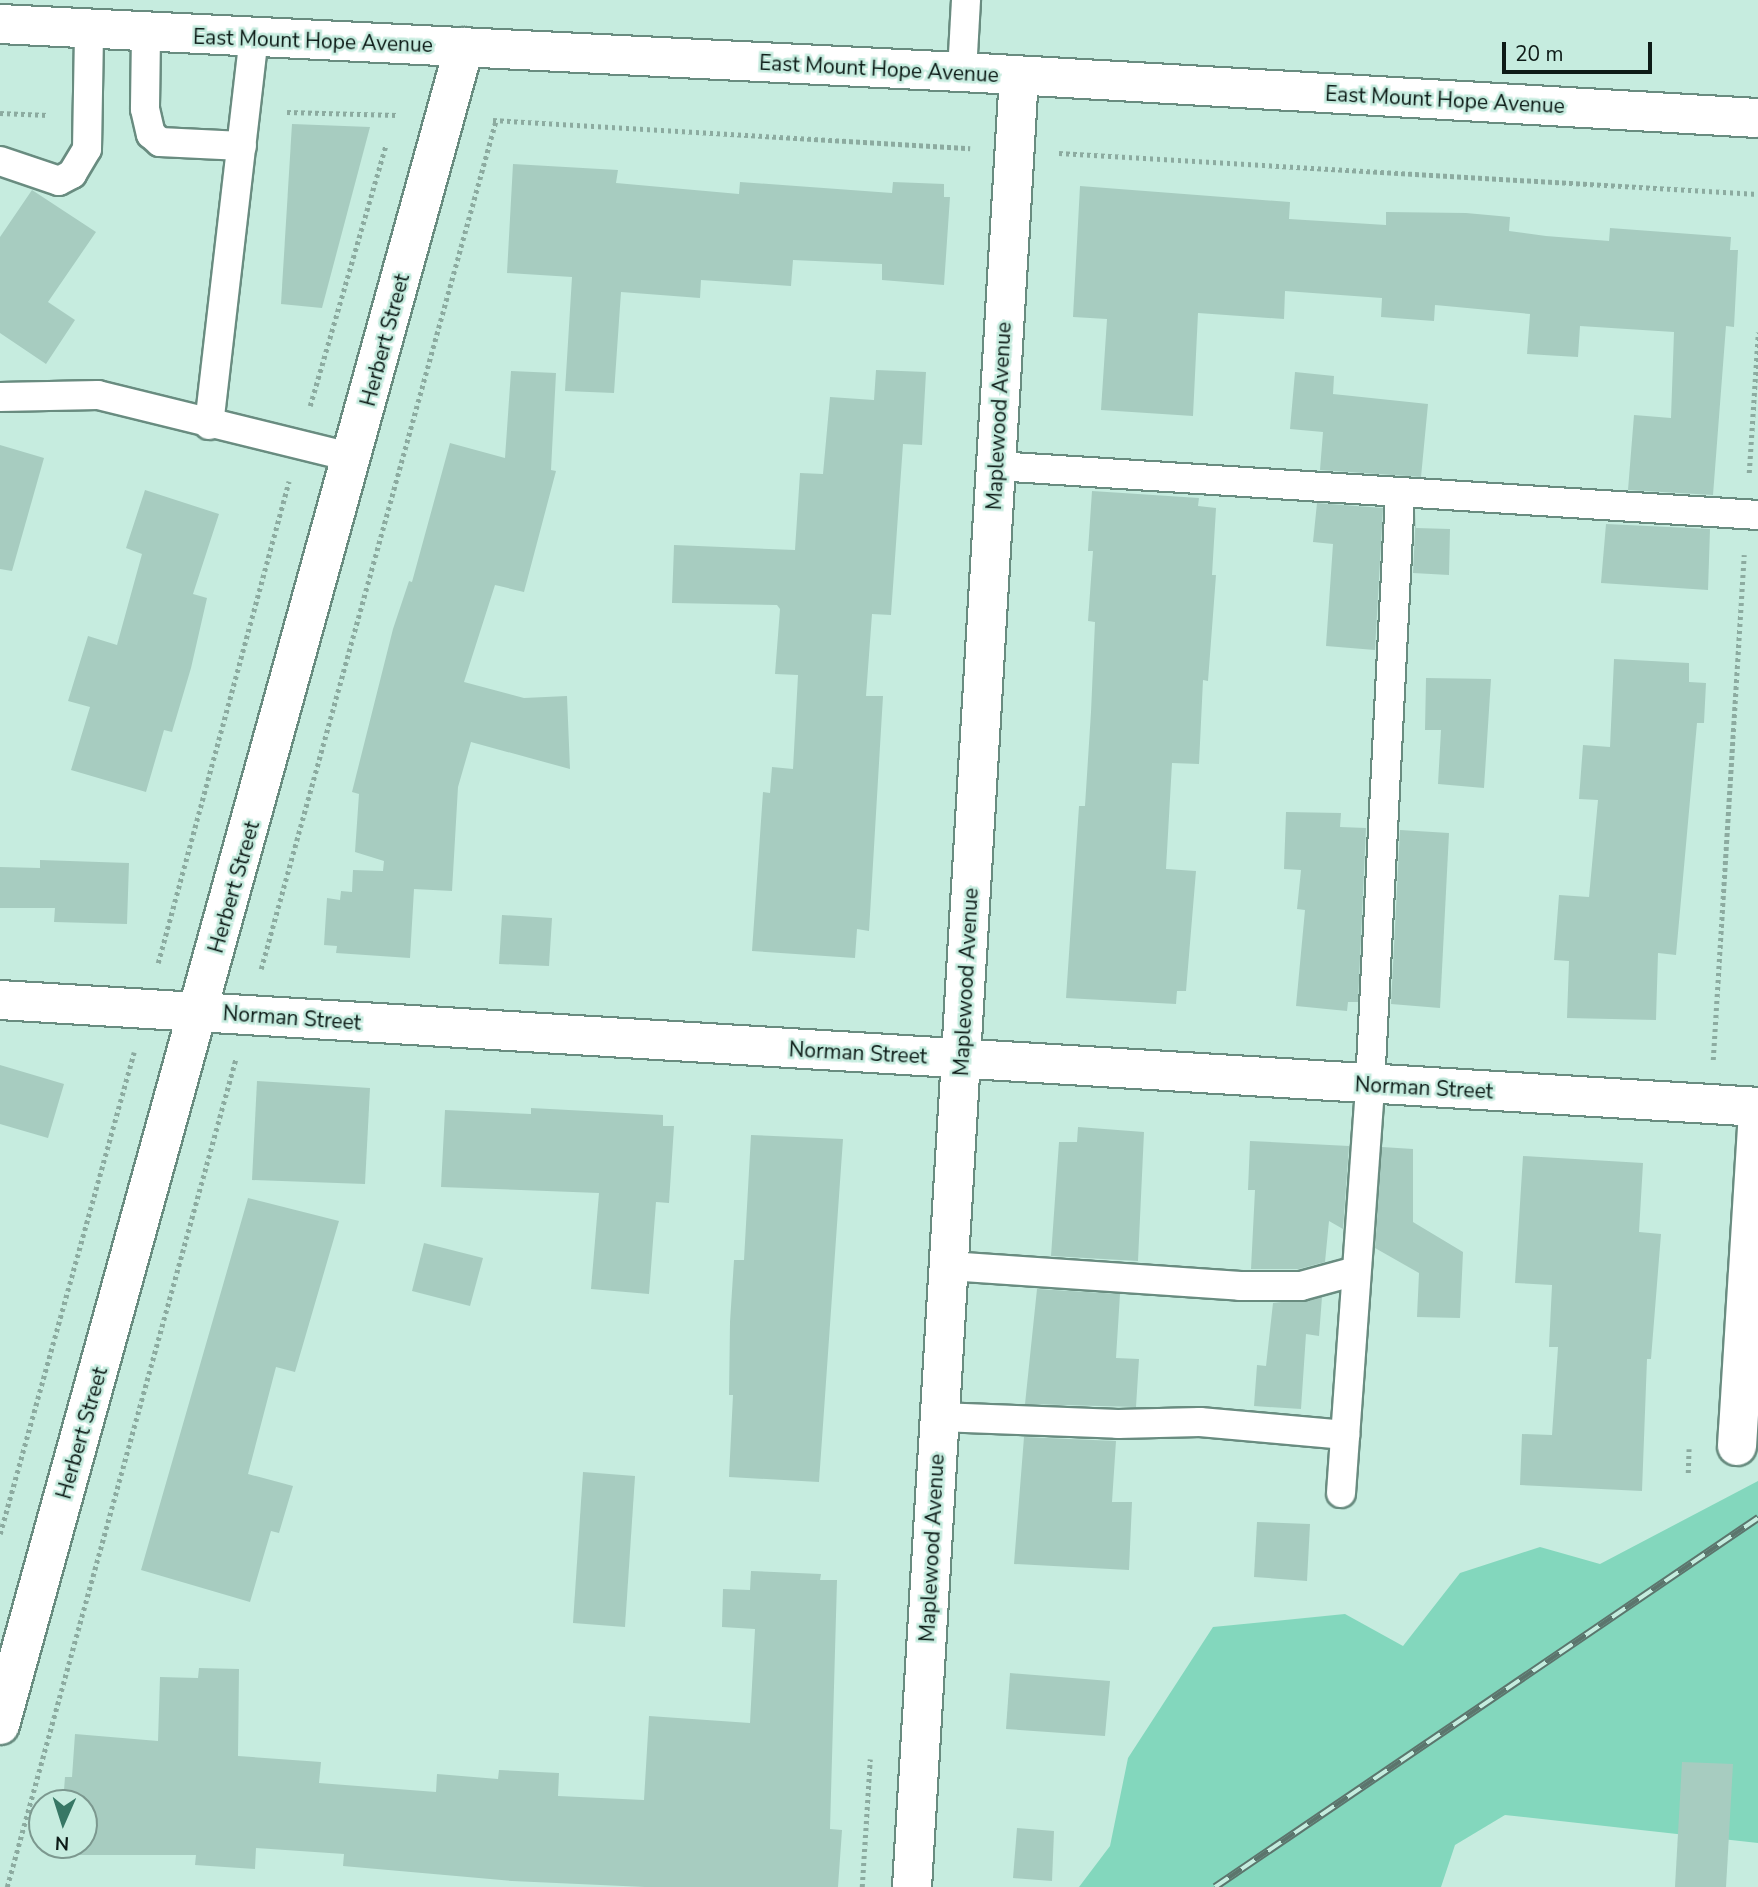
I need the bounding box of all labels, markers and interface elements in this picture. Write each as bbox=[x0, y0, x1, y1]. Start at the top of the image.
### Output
street label: East Mount Hope Avenue bbox=[193, 24, 433, 58]
scale bar bbox=[1506, 28, 1656, 72]
text: 20 m bbox=[1515, 40, 1564, 68]
street label: East Mount Hope Avenue bbox=[759, 50, 999, 88]
street label: East Mount Hope Avenue bbox=[1325, 81, 1565, 119]
street label: Herbert Street bbox=[355, 271, 415, 409]
street label: Maplewood Avenue bbox=[981, 321, 1017, 511]
street label: Herbert Street bbox=[203, 818, 265, 956]
street label: Maplewood Avenue bbox=[948, 887, 984, 1077]
street label: Norman Street bbox=[222, 1001, 362, 1035]
street label: Norman Street bbox=[788, 1037, 928, 1069]
street label: Norman Street bbox=[1354, 1072, 1494, 1104]
street label: Herbert Street bbox=[51, 1364, 113, 1502]
street label: Maplewood Avenue bbox=[914, 1453, 950, 1643]
north arrow bbox=[28, 1789, 98, 1859]
text: N bbox=[54, 1830, 70, 1856]

